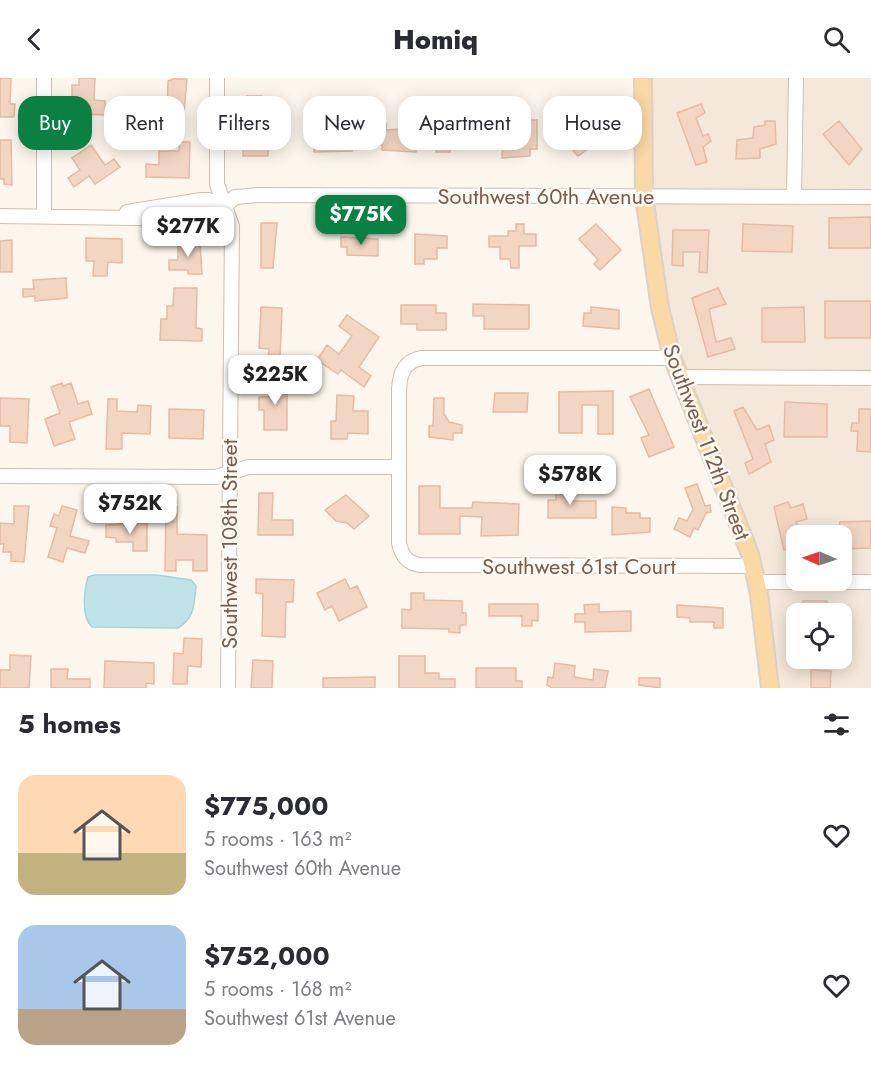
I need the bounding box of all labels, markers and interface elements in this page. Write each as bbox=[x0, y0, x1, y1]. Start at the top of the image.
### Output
text: Homiq bbox=[393, 20, 478, 59]
icon: back bbox=[18, 23, 51, 56]
icon: search bbox=[820, 23, 853, 56]
chip: Buy bbox=[18, 96, 92, 150]
chip: Rent bbox=[104, 96, 185, 150]
chip: Filters bbox=[197, 96, 291, 150]
chip: New bbox=[303, 96, 386, 150]
chip: Apartment bbox=[398, 96, 531, 150]
chip: House bbox=[543, 96, 642, 150]
street label: Southwest 60th Avenue bbox=[438, 180, 654, 212]
pin: $775K bbox=[319, 195, 403, 246]
text: $775K bbox=[329, 200, 393, 229]
pin: $277K bbox=[146, 207, 230, 258]
text: $277K bbox=[156, 212, 220, 241]
street label: Southwest 112th Street bbox=[655, 340, 759, 545]
pin: $225K bbox=[233, 355, 317, 406]
text: $225K bbox=[242, 360, 308, 389]
street label: Southwest 108th Street bbox=[213, 438, 245, 649]
pin: $578K bbox=[528, 455, 612, 506]
text: $578K bbox=[538, 460, 602, 489]
pin: $752K bbox=[88, 484, 172, 535]
text: $752K bbox=[98, 489, 162, 518]
north arrow bbox=[786, 525, 852, 591]
map controls bbox=[786, 525, 852, 669]
street label: Southwest 61st Court bbox=[482, 550, 677, 582]
button: locate bbox=[786, 603, 852, 669]
text: 5 homes bbox=[18, 705, 121, 743]
icon: filters bbox=[820, 708, 853, 741]
text: $775,000 bbox=[204, 787, 328, 825]
icon: home bbox=[66, 799, 138, 871]
icon: heart bbox=[820, 819, 853, 852]
text: 5 rooms · 163 m² bbox=[204, 825, 351, 854]
text: Southwest 60th Avenue bbox=[204, 854, 401, 883]
text: $752,000 bbox=[204, 937, 330, 975]
icon: home bbox=[66, 949, 138, 1021]
icon: heart bbox=[820, 969, 853, 1002]
text: 5 rooms · 168 m² bbox=[204, 975, 351, 1004]
text: Southwest 61st Avenue bbox=[204, 1004, 396, 1033]

